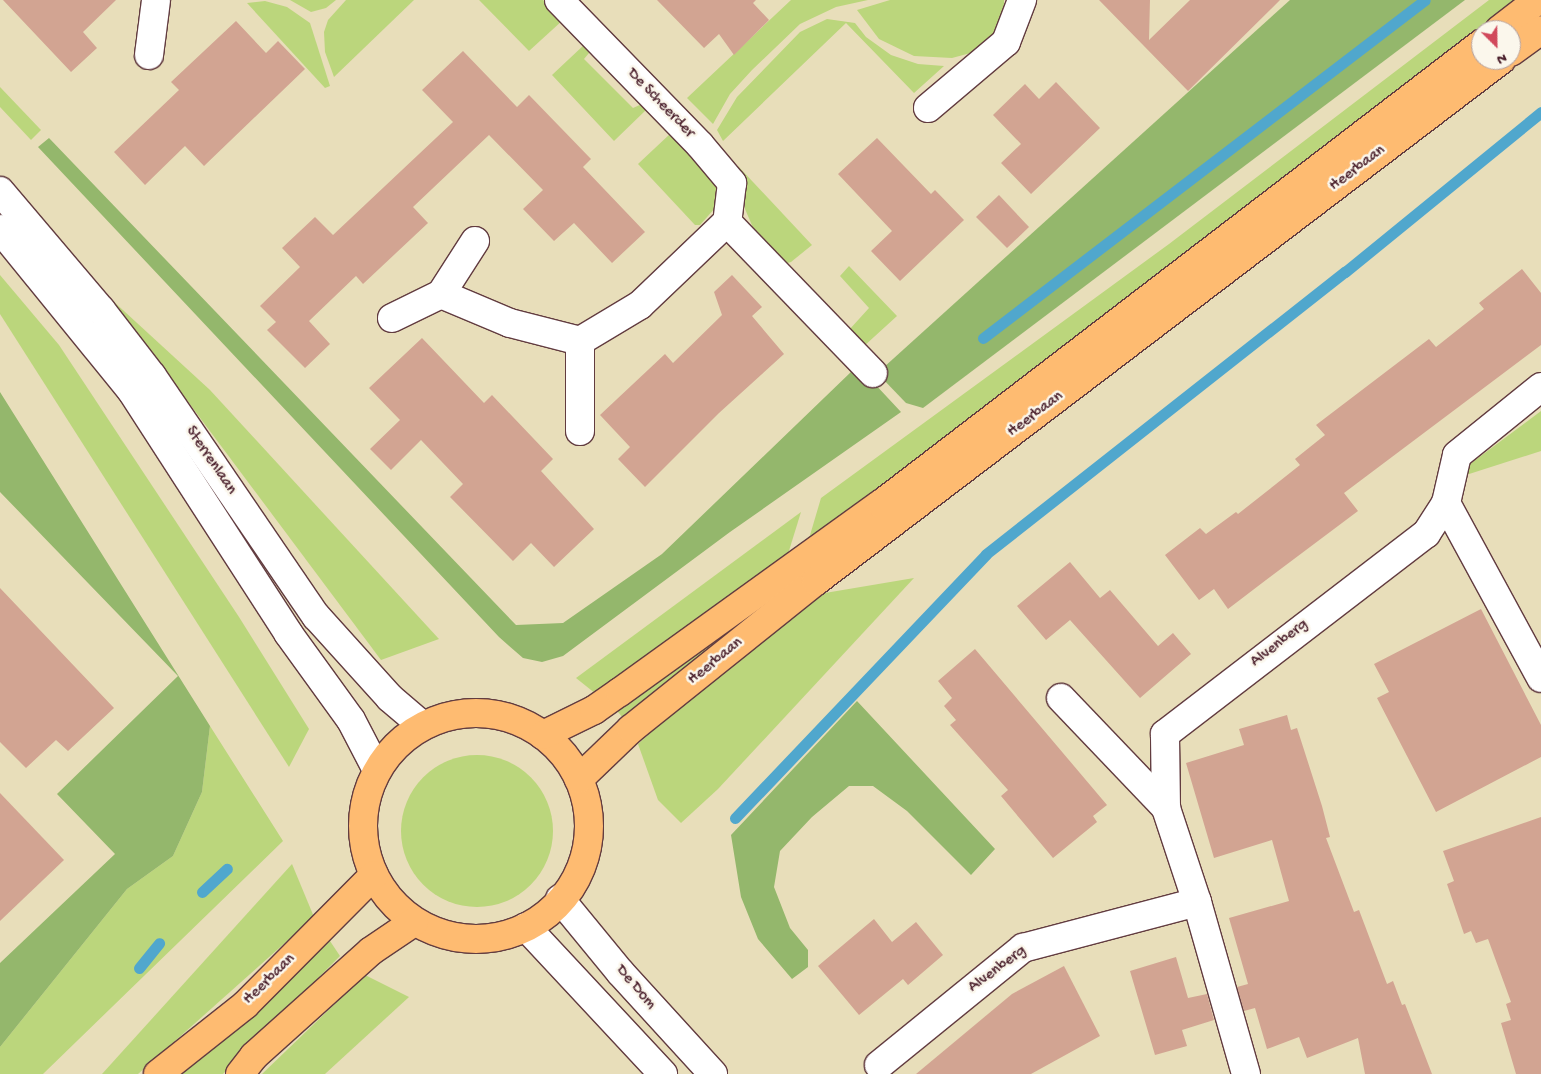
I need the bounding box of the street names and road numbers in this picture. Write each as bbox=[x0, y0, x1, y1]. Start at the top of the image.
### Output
street label: De Scheerder bbox=[622, 65, 698, 143]
street label: Heerbaan bbox=[1326, 142, 1390, 196]
street label: Heerbaan bbox=[1004, 388, 1068, 442]
street label: Sterrenlaan bbox=[180, 423, 240, 499]
street label: Alvenberg bbox=[1248, 616, 1312, 672]
street label: Heerbaan bbox=[685, 634, 747, 690]
street label: Alvenberg bbox=[965, 942, 1031, 998]
street label: Heerbaan bbox=[240, 950, 300, 1010]
street label: De Dom bbox=[611, 962, 659, 1014]

